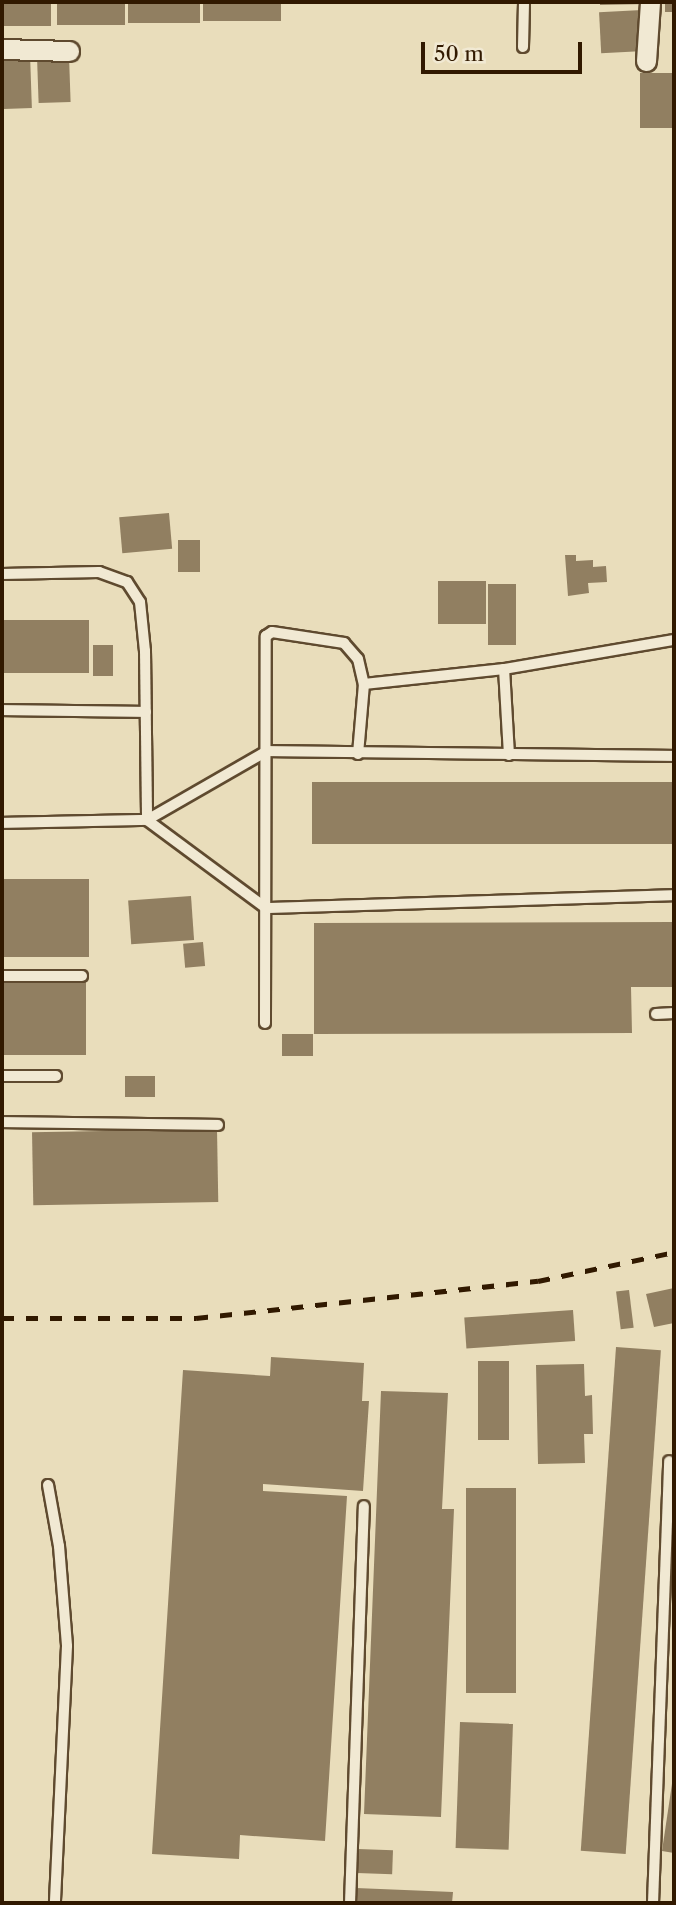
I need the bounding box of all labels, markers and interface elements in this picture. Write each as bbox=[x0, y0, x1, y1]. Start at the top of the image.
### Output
scale bar bbox=[424, 28, 585, 72]
text: 50 m bbox=[434, 41, 484, 66]

